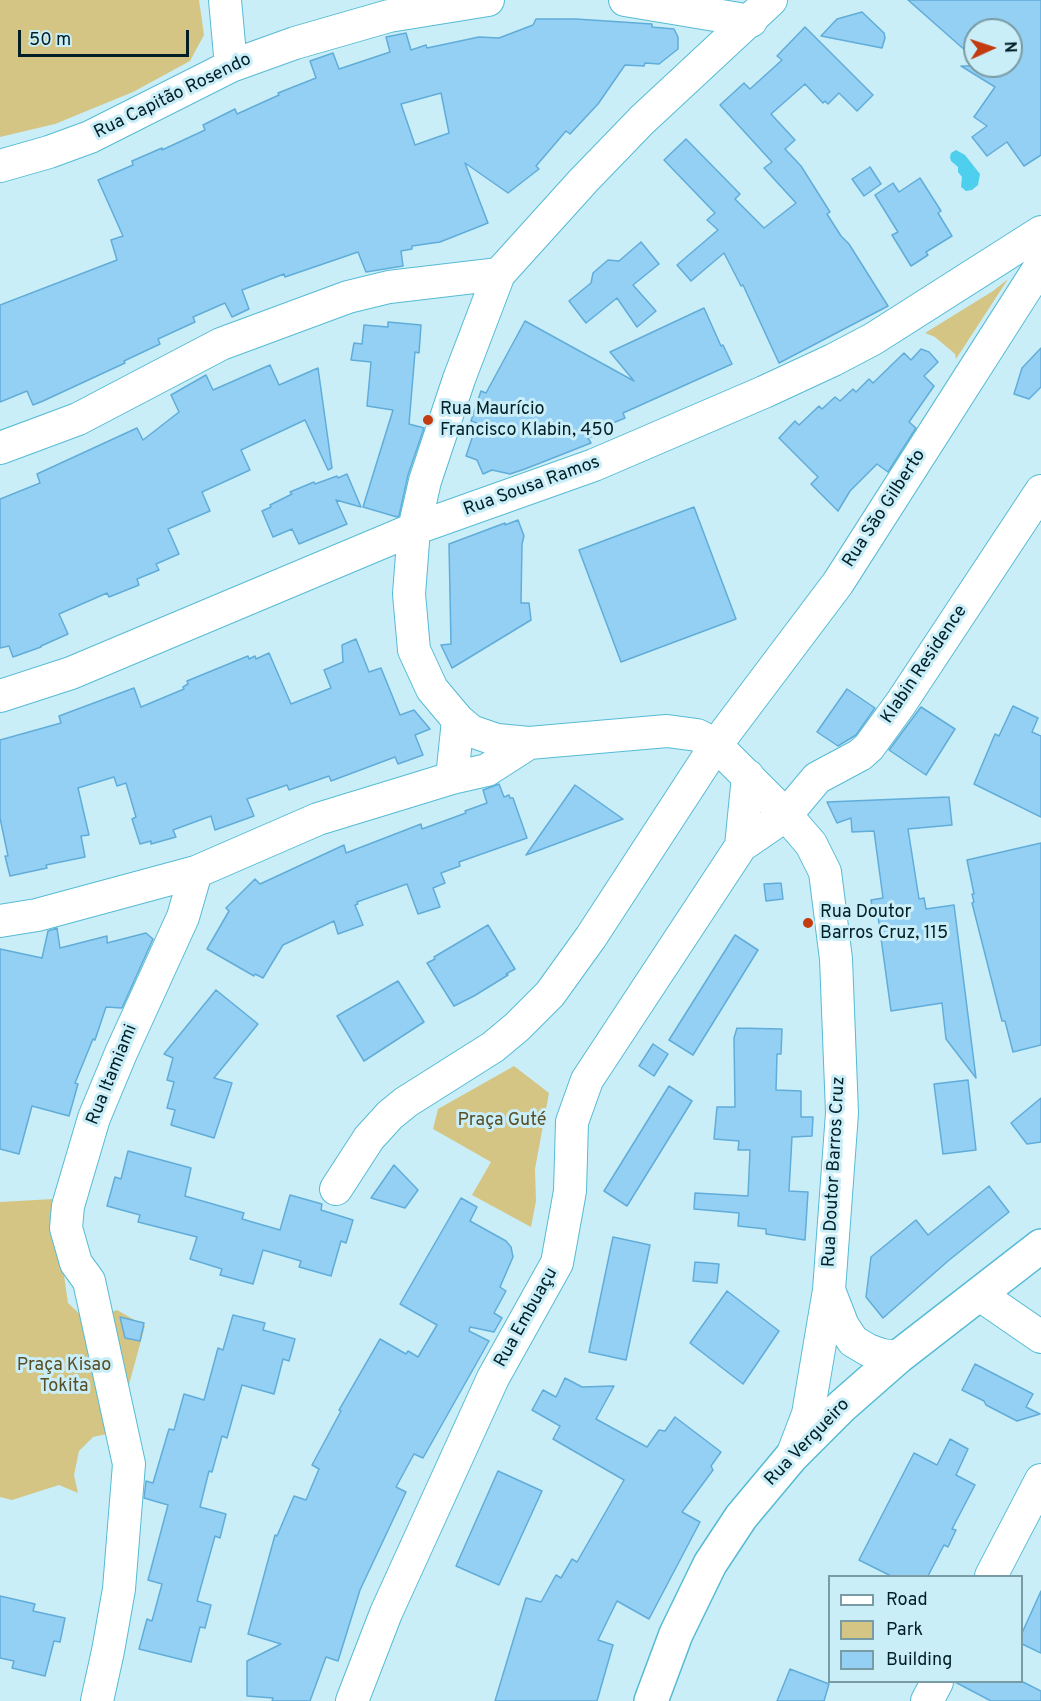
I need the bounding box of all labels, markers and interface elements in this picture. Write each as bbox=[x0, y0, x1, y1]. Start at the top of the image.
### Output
scale bar bbox=[21, 18, 192, 56]
north arrow bbox=[963, 18, 1023, 78]
text: 50 m bbox=[29, 29, 71, 52]
text: N bbox=[999, 41, 1019, 53]
street label: Rua Capitão Rosendo bbox=[91, 50, 255, 144]
place label: Rua Maurício Francisco Klabin, 450 bbox=[440, 399, 614, 442]
marker: Rua Maurício Francisco Klabin, 450 bbox=[421, 413, 435, 427]
street label: Rua São Gilberto bbox=[839, 446, 931, 572]
street label: Rua Sousa Ramos bbox=[461, 452, 603, 522]
street label: Klabin Residence bbox=[877, 602, 973, 728]
place label: Rua Doutor Barros Cruz, 115 bbox=[820, 902, 948, 944]
marker: Rua Doutor Barros Cruz, 115 bbox=[801, 916, 815, 930]
street label: Rua Itamiami bbox=[83, 1022, 143, 1128]
street label: Rua Doutor Barros Cruz bbox=[819, 1076, 851, 1268]
park label: Praça Guté bbox=[457, 1110, 547, 1132]
street label: Rua Embuaçu bbox=[491, 1264, 563, 1372]
park label: Praça Kisao Tokita bbox=[17, 1355, 111, 1398]
street label: Rua Vergueiro bbox=[761, 1395, 855, 1491]
legend bbox=[828, 1575, 1023, 1683]
text: Road bbox=[886, 1589, 928, 1612]
text: Park bbox=[886, 1619, 923, 1642]
text: Building bbox=[886, 1649, 952, 1672]

